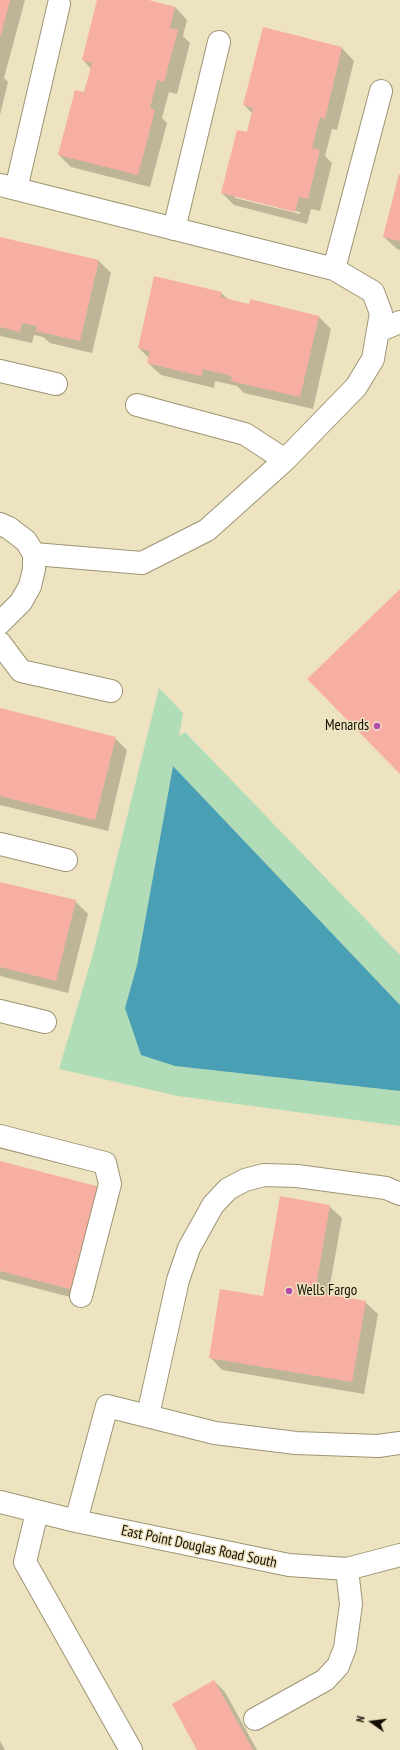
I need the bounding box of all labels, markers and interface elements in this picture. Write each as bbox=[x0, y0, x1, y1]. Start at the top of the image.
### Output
place label: Menards bbox=[325, 717, 369, 735]
marker: Menards bbox=[372, 721, 382, 731]
place label: Wells Fargo bbox=[297, 1282, 357, 1300]
marker: Wells Fargo bbox=[284, 1286, 294, 1296]
street label: East Point Douglas Road South bbox=[119, 1522, 279, 1572]
north arrow bbox=[352, 1702, 392, 1742]
text: N bbox=[353, 1715, 368, 1724]

